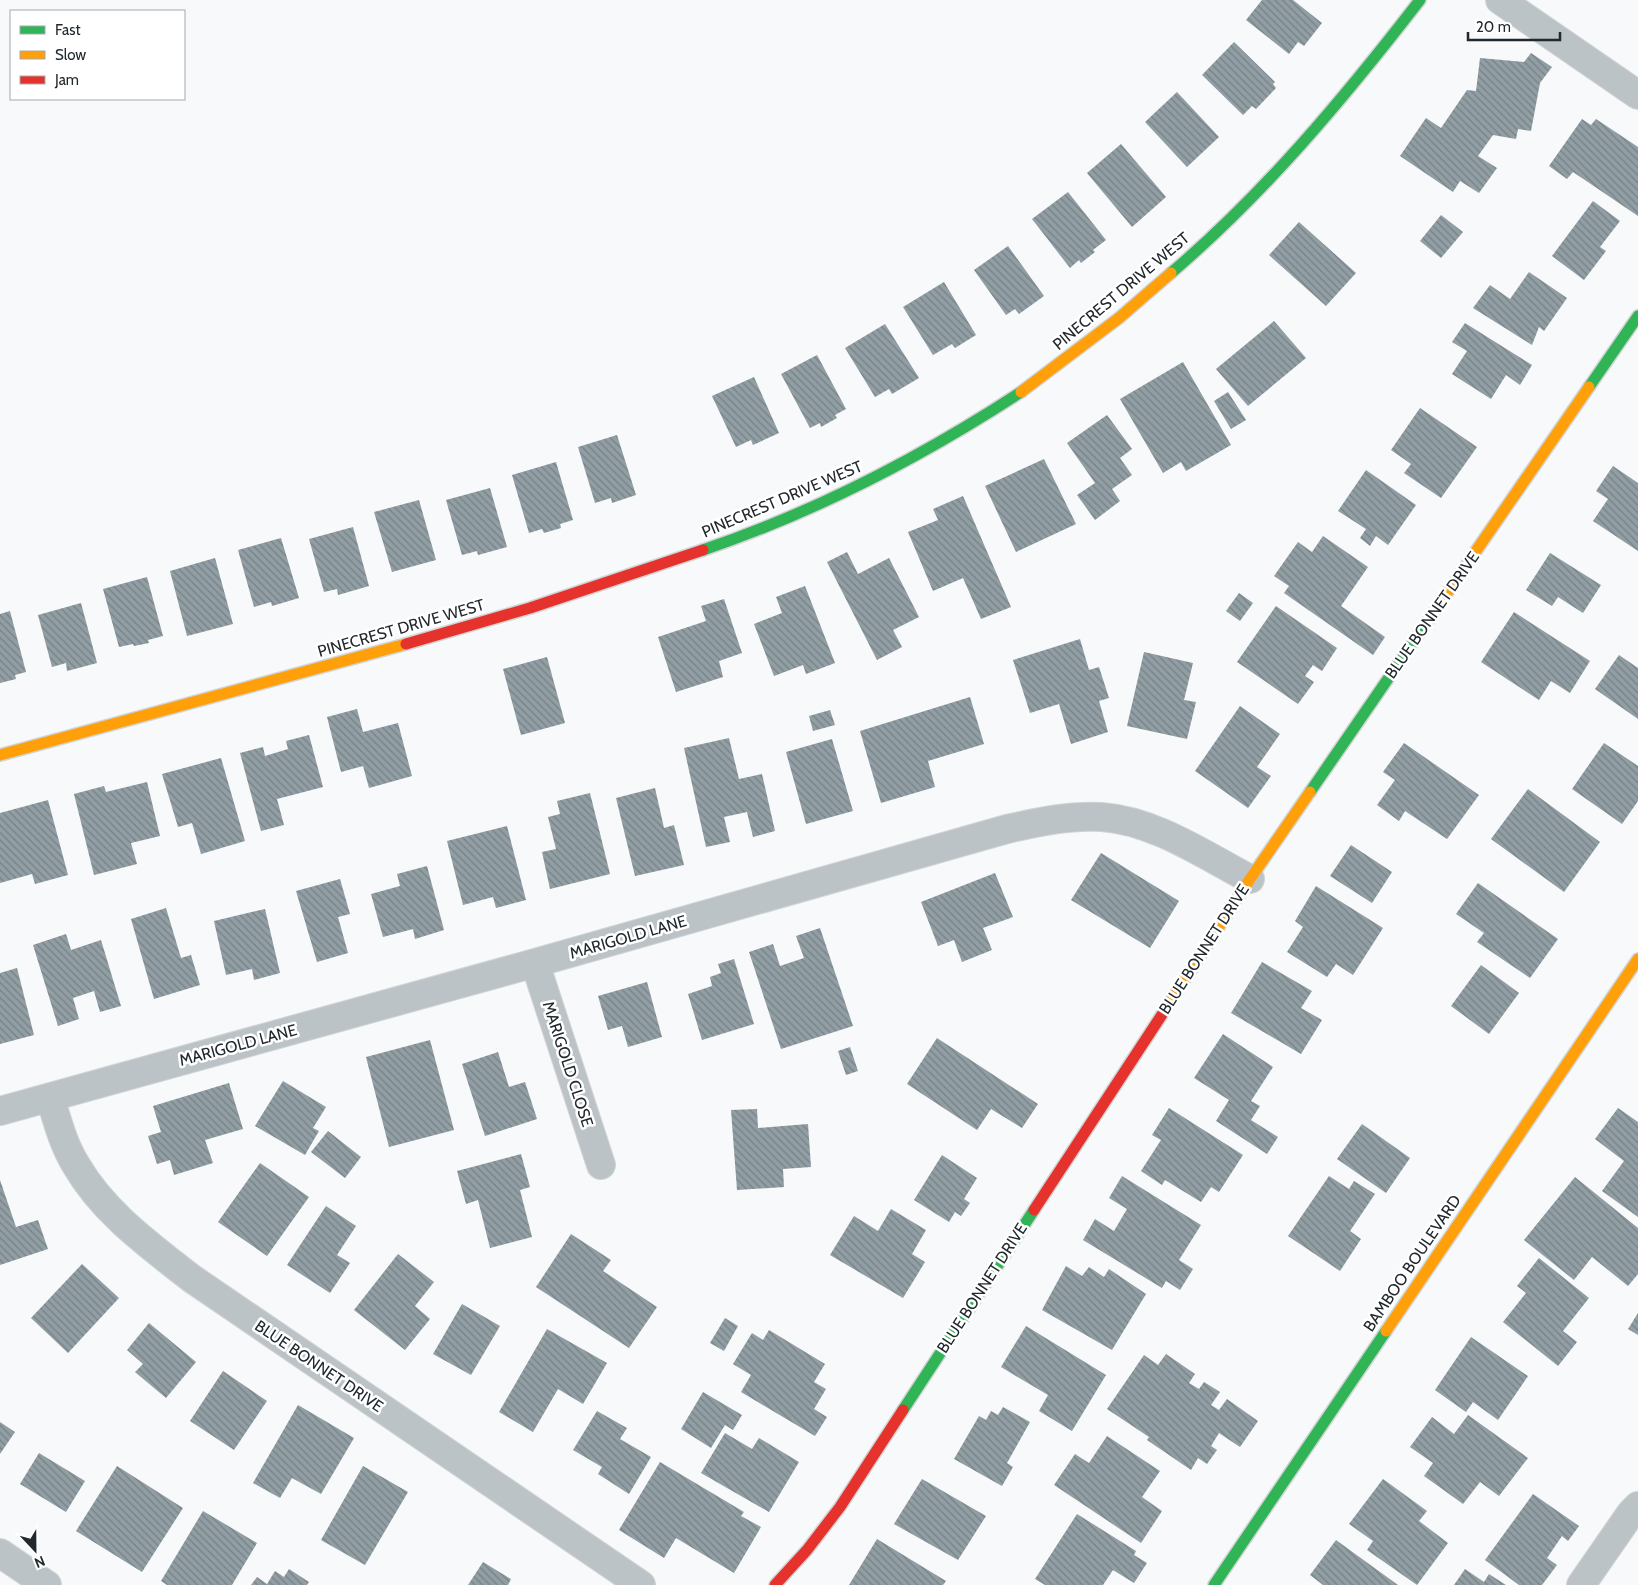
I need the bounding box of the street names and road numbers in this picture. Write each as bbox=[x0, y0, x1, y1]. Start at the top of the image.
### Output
street label: PINECREST DRIVE WEST bbox=[1049, 228, 1194, 354]
street label: PINECREST DRIVE WEST bbox=[699, 456, 866, 541]
street label: BLUE BONNET DRIVE bbox=[1381, 548, 1483, 682]
street label: PINECREST DRIVE WEST bbox=[315, 595, 487, 661]
street label: BLUE BONNET DRIVE bbox=[1155, 881, 1253, 1017]
street label: MARIGOLD LANE bbox=[567, 911, 689, 963]
street label: MARIGOLD CLOSE bbox=[539, 999, 597, 1129]
street label: MARIGOLD LANE bbox=[177, 1020, 299, 1070]
street label: BAMBOO BOULEVARD bbox=[1359, 1191, 1465, 1335]
street label: BLUE BONNET DRIVE bbox=[933, 1220, 1031, 1356]
street label: BLUE BONNET DRIVE bbox=[251, 1316, 387, 1416]

